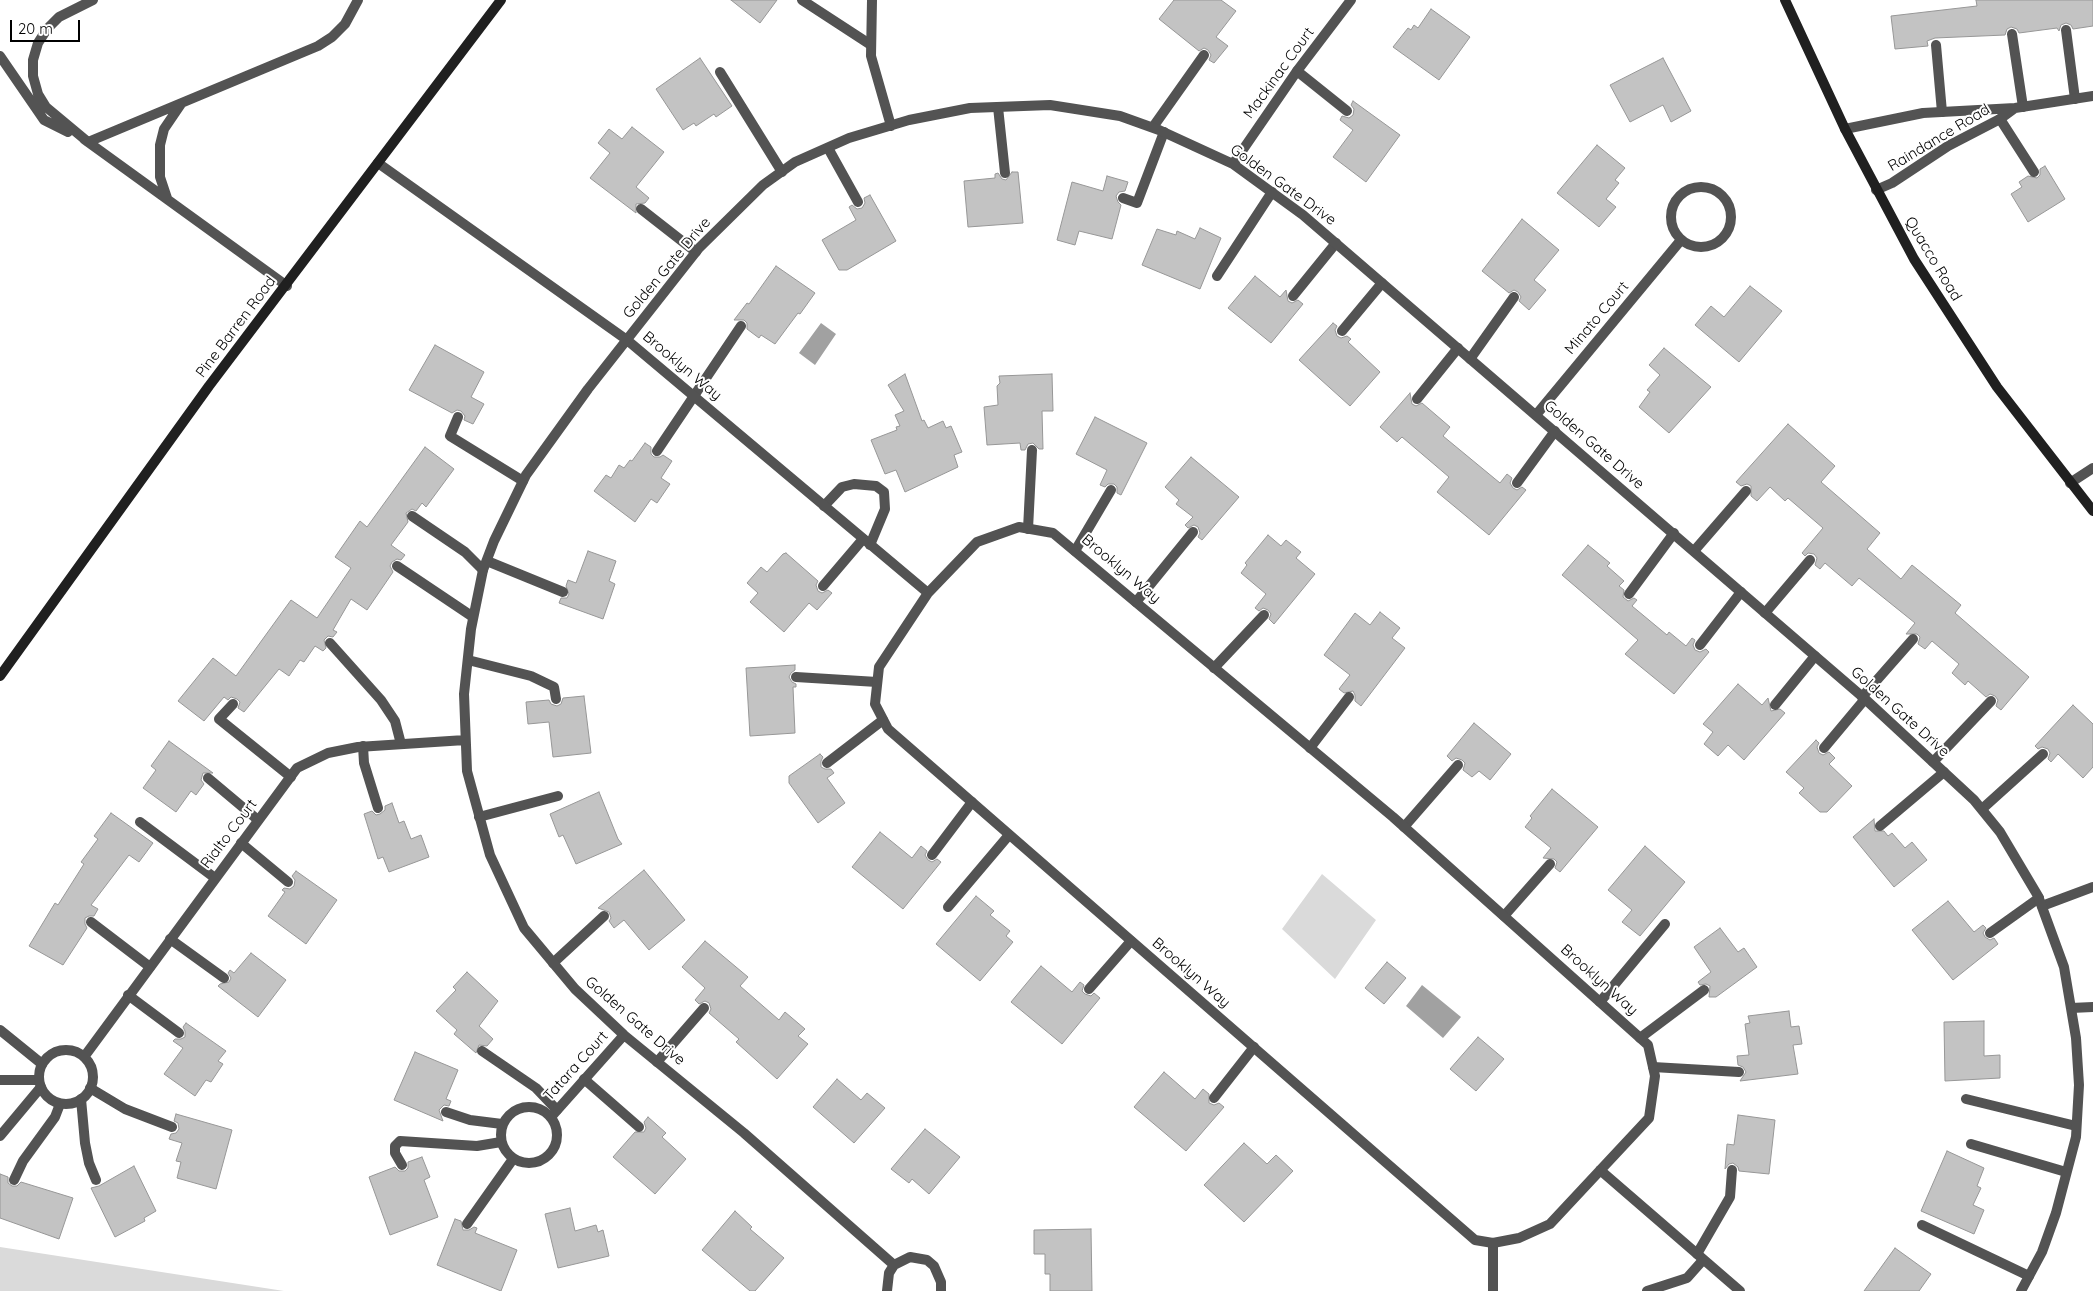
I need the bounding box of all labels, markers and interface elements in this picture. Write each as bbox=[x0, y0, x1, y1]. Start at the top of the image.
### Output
scale bar bbox=[12, 10, 82, 42]
text: 20 m bbox=[18, 19, 53, 38]
street label: Mackinac Court bbox=[1240, 24, 1318, 122]
street label: Raindance Road bbox=[1885, 101, 1993, 175]
street label: Golden Gate Drive bbox=[1227, 141, 1339, 229]
street label: Golden Gate Drive bbox=[619, 214, 715, 322]
street label: Quacco Road bbox=[1901, 214, 1965, 304]
street label: Pine Barren Road bbox=[192, 273, 280, 381]
street label: Minato Court bbox=[1561, 278, 1633, 358]
street label: Brooklyn Way bbox=[639, 328, 725, 404]
street label: Golden Gate Drive bbox=[1540, 397, 1648, 493]
street label: Brooklyn Way bbox=[1078, 531, 1164, 607]
street label: Golden Gate Drive bbox=[1847, 663, 1953, 761]
street label: Rialto Court bbox=[197, 796, 261, 872]
street label: Brooklyn Way bbox=[1148, 934, 1234, 1012]
street label: Brooklyn Way bbox=[1557, 941, 1641, 1019]
street label: Golden Gate Drive bbox=[581, 973, 689, 1069]
street label: Tatara Court bbox=[540, 1027, 612, 1105]

